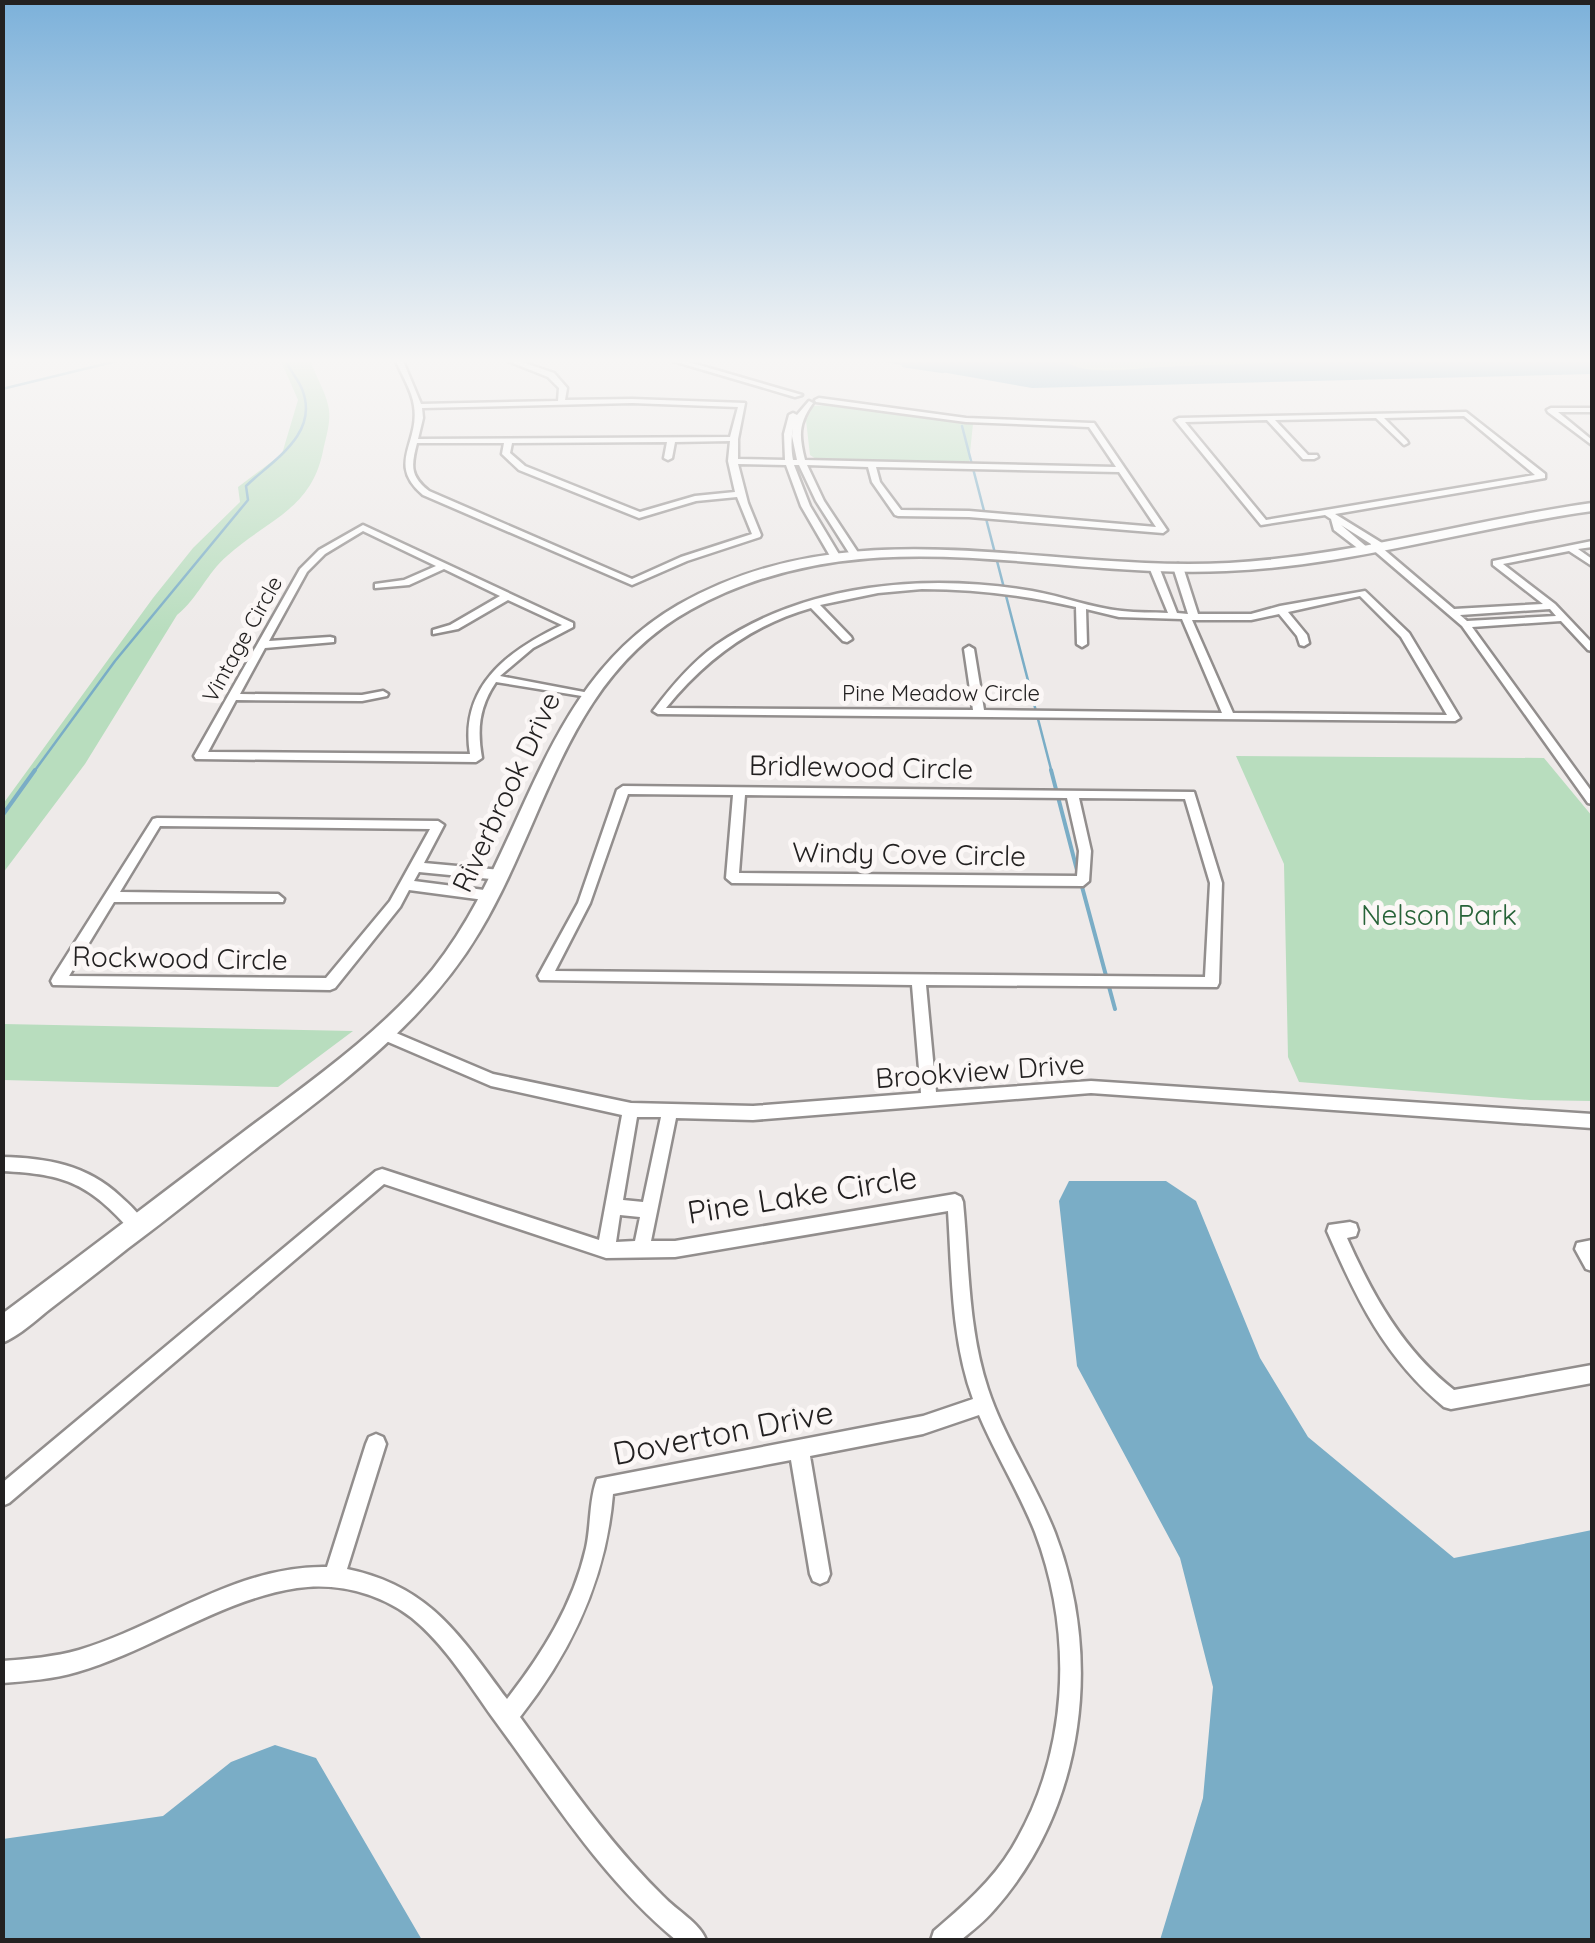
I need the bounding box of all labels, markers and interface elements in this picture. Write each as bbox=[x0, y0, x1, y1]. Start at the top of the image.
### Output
street label: Vintage Circle bbox=[196, 571, 288, 707]
street label: Pine Meadow Circle bbox=[842, 679, 1040, 707]
street label: Riverbrook Drive bbox=[444, 686, 567, 898]
street label: Bridlewood Circle bbox=[749, 747, 973, 786]
street label: Windy Cove Circle bbox=[792, 834, 1026, 873]
park label: Nelson Park bbox=[1361, 897, 1517, 932]
street label: Rockwood Circle bbox=[72, 938, 288, 977]
street label: Brookview Drive bbox=[874, 1046, 1086, 1095]
street label: Pine Lake Circle bbox=[684, 1156, 920, 1232]
street label: Doverton Drive bbox=[609, 1391, 837, 1473]

